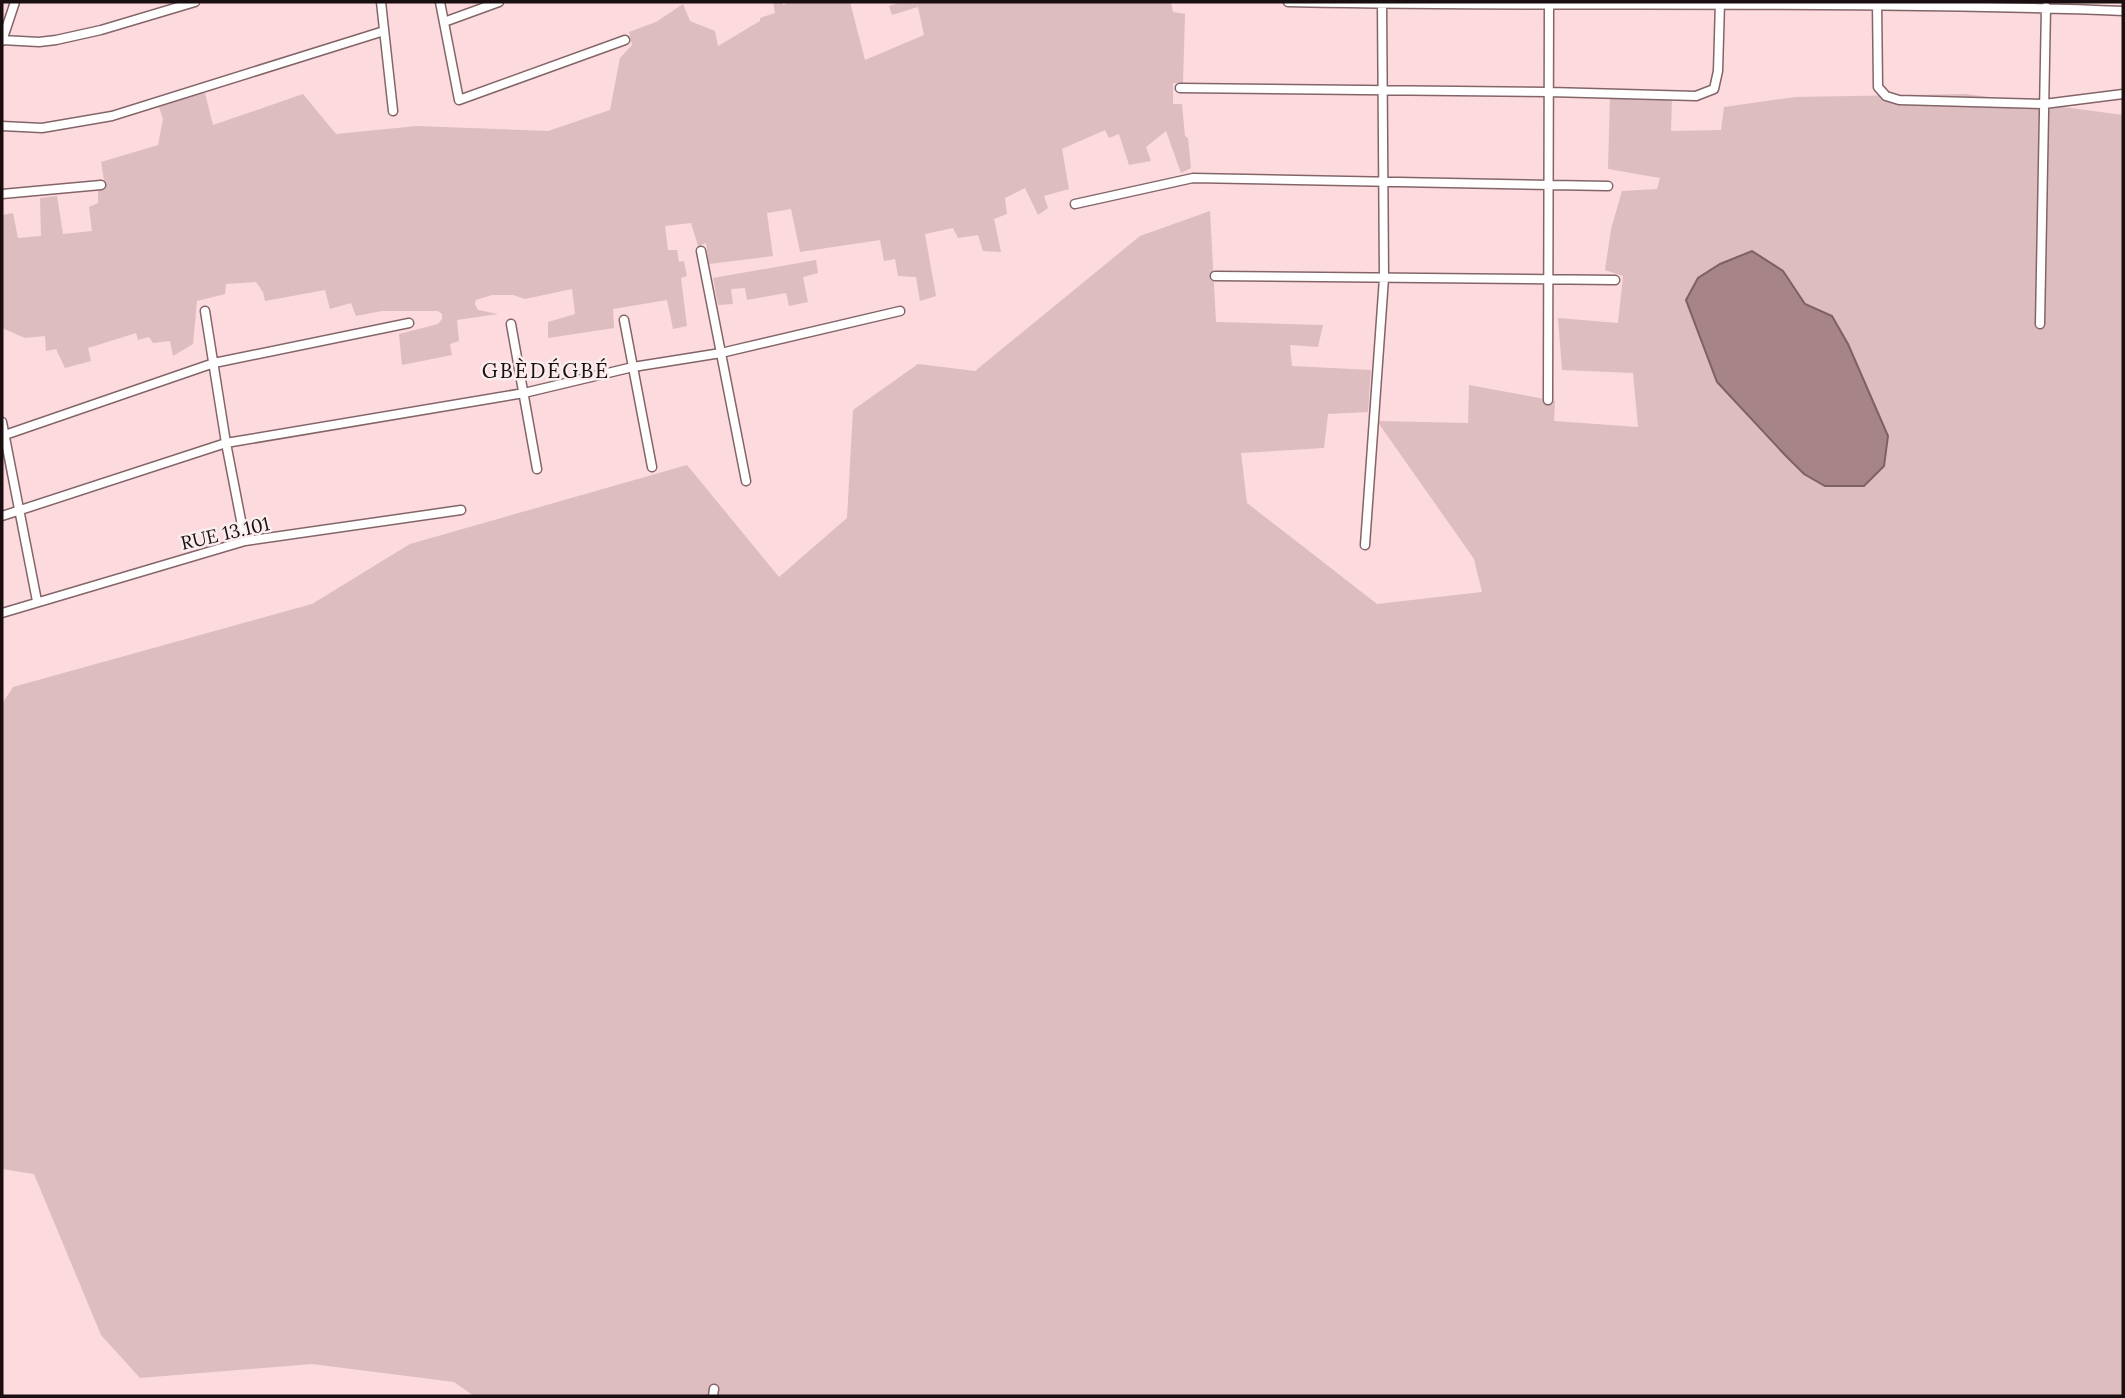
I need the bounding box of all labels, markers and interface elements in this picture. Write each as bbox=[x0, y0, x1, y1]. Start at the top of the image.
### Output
district label: GBÈDÉGBÉ bbox=[482, 357, 610, 384]
street label: RUE 13.101 bbox=[178, 511, 272, 555]

